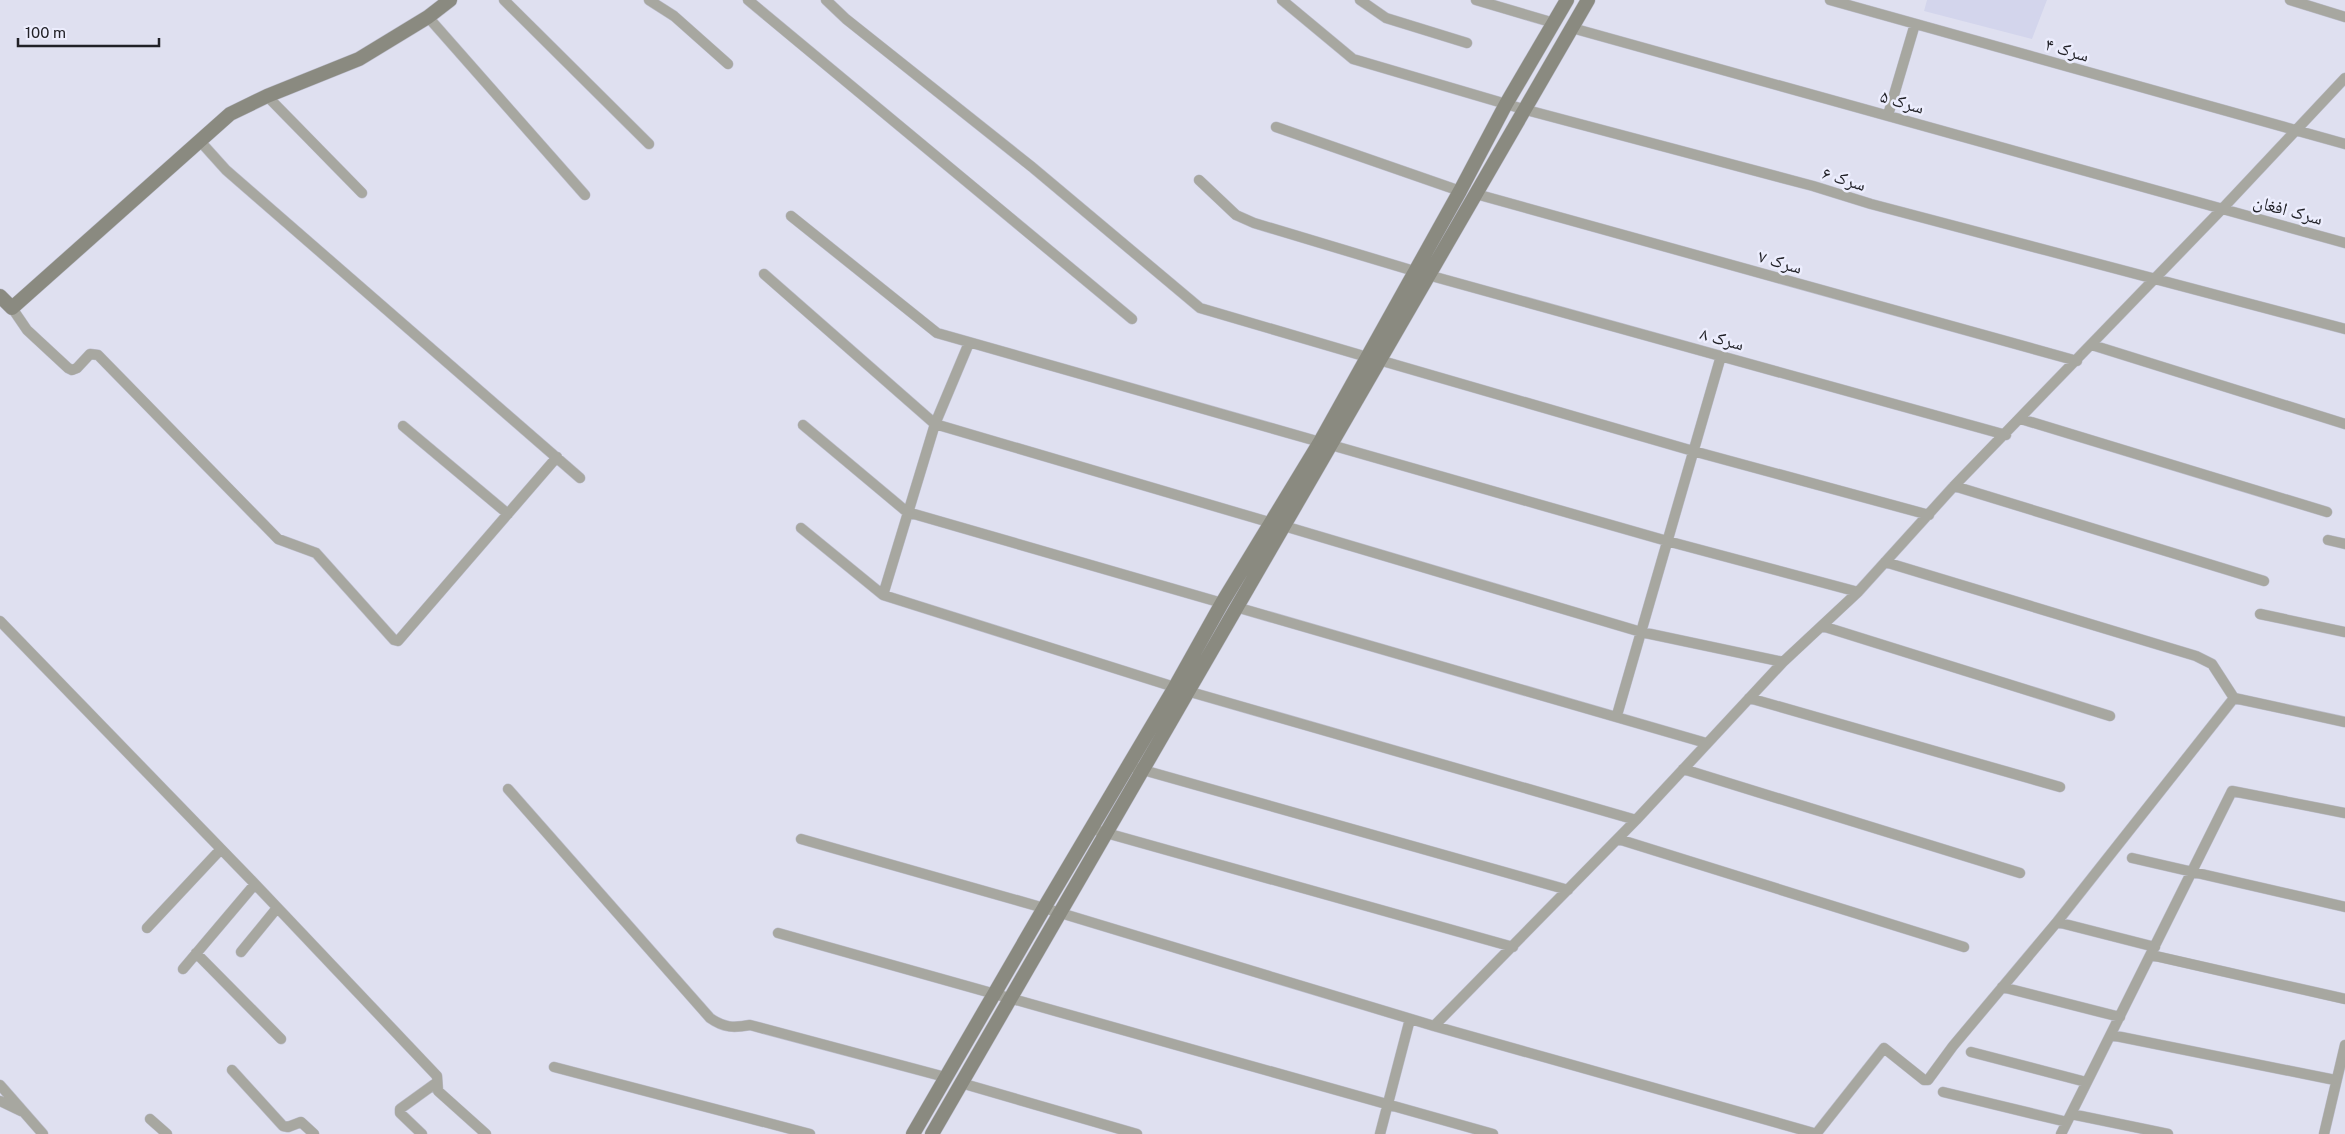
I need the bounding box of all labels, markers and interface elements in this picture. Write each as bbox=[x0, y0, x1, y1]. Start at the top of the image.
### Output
scale bar bbox=[18, 15, 159, 47]
text: 100 m bbox=[25, 24, 66, 41]
street label: سرک ۴ bbox=[2043, 33, 2091, 66]
street label: سرک ۵ bbox=[1878, 85, 1926, 118]
street label: سرک ۶ bbox=[1820, 162, 1869, 195]
street label: سرک افغان bbox=[2251, 190, 2325, 230]
street label: سرک ۷ bbox=[1756, 245, 1804, 278]
street label: سرک ۸ bbox=[1698, 323, 1746, 354]

